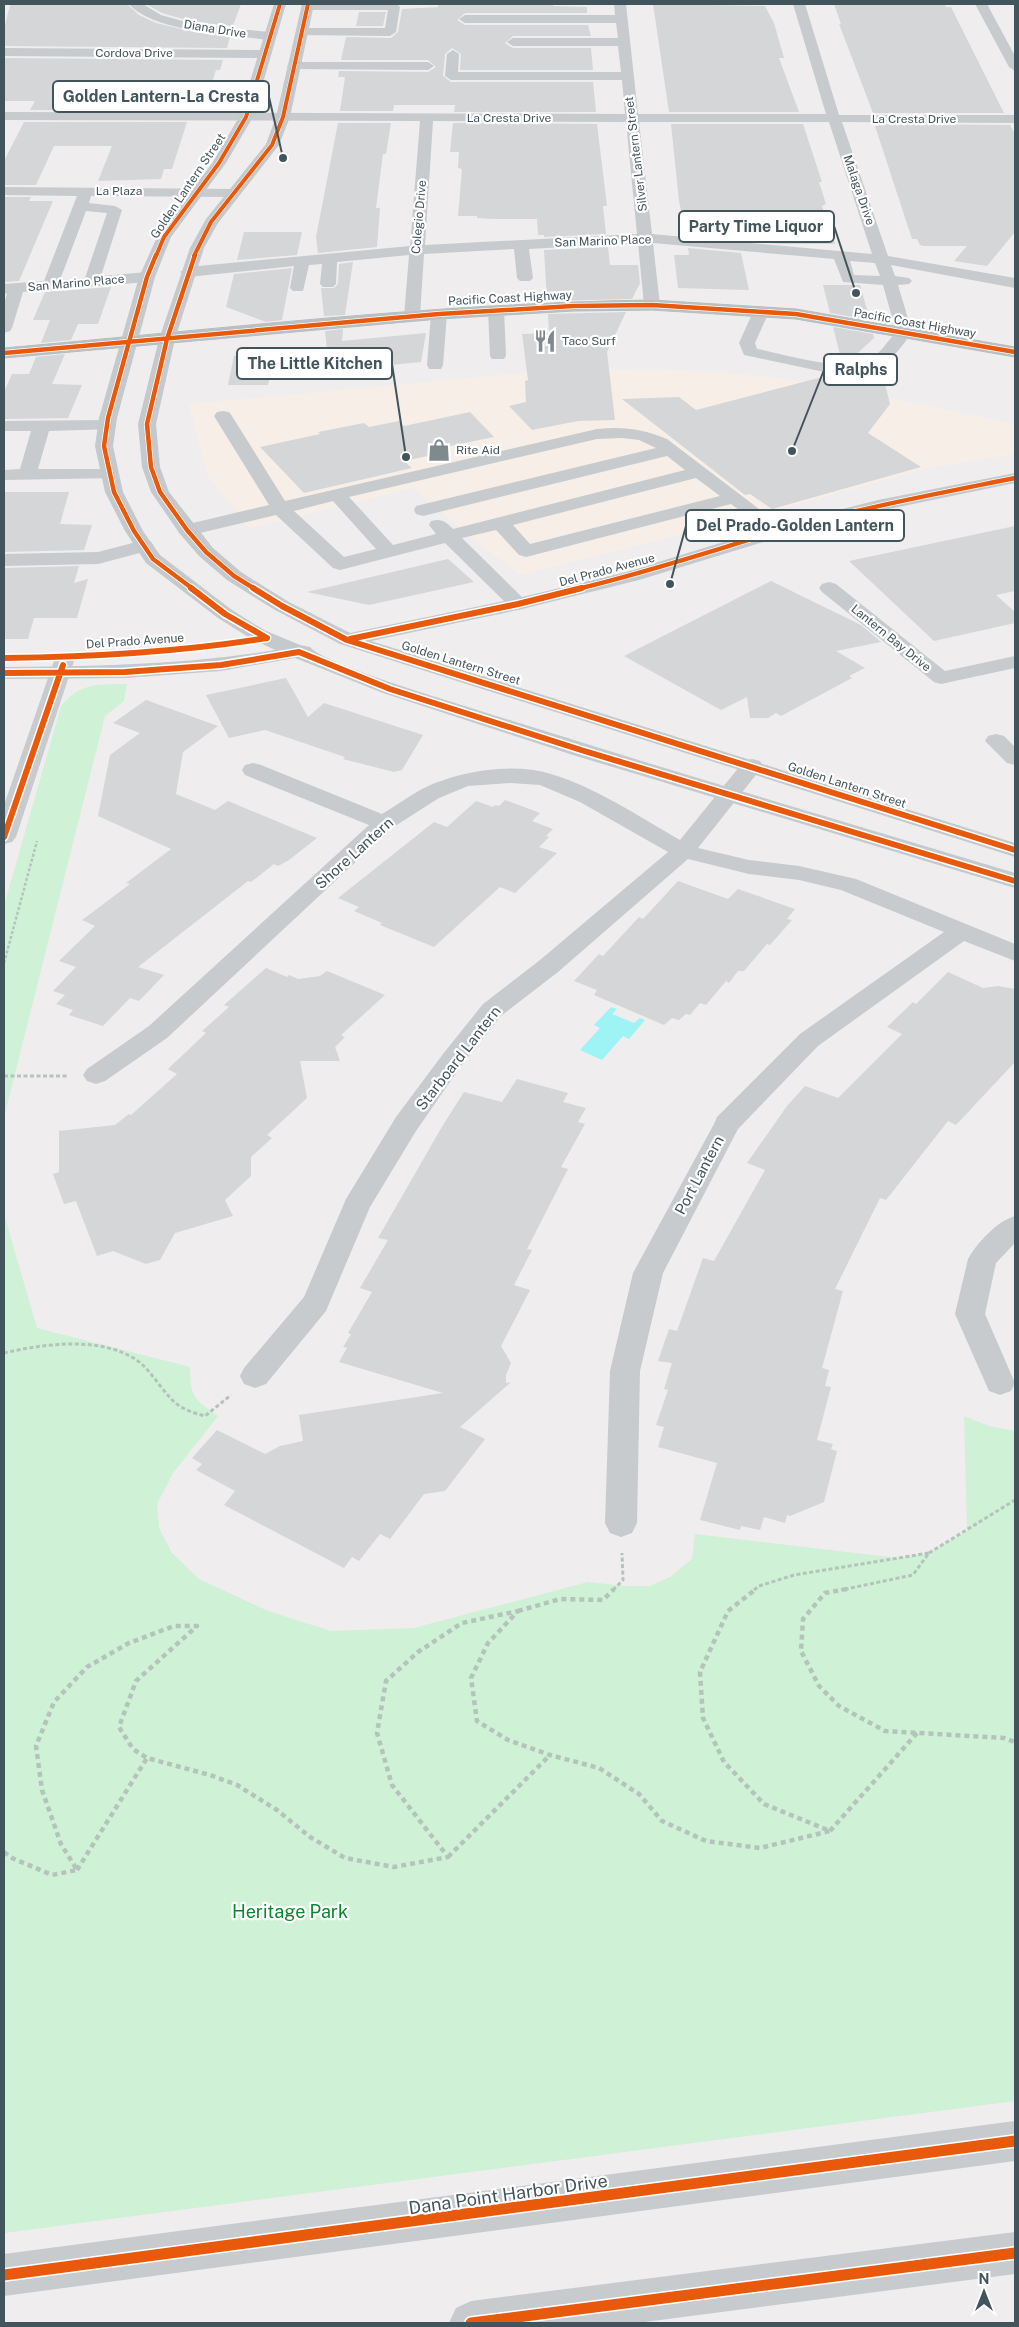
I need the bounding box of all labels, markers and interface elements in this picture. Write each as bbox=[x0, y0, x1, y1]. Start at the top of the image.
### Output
street label: Diana Drive bbox=[183, 17, 247, 41]
street label: Cordova Drive bbox=[95, 46, 173, 60]
callout: Golden Lantern-La Cresta bbox=[53, 81, 269, 112]
text: Golden Lantern-La Cresta bbox=[63, 87, 259, 106]
street label: Silver Lantern Street bbox=[622, 95, 650, 212]
street label: La Cresta Drive bbox=[467, 111, 552, 125]
street label: La Cresta Drive bbox=[872, 112, 957, 126]
street label: Golden Lantern Street bbox=[148, 131, 229, 241]
street label: Malaga Drive bbox=[840, 153, 878, 227]
street label: Colegio Drive bbox=[409, 179, 429, 254]
street label: La Plaza bbox=[96, 184, 142, 198]
callout: Party Time Liquor bbox=[679, 211, 834, 242]
text: Party Time Liquor bbox=[689, 217, 824, 236]
street label: San Marino Place bbox=[554, 232, 652, 250]
street label: San Marino Place bbox=[27, 272, 125, 294]
street label: Pacific Coast Highway bbox=[448, 288, 573, 308]
street label: Pacific Coast Highway bbox=[853, 305, 978, 341]
restaurant icon: Taco Surf bbox=[532, 328, 558, 354]
place label: Taco Surf bbox=[562, 334, 616, 348]
callout: The Little Kitchen bbox=[237, 348, 392, 379]
text: The Little Kitchen bbox=[247, 354, 383, 373]
callout: Ralphs bbox=[824, 354, 897, 385]
text: Ralphs bbox=[835, 360, 887, 379]
shop icon: Rite Aid bbox=[426, 437, 452, 463]
place label: Rite Aid bbox=[456, 443, 500, 457]
callout: Del Prado-Golden Lantern bbox=[686, 510, 904, 541]
text: Del Prado-Golden Lantern bbox=[696, 516, 894, 535]
street label: Del Prado Avenue bbox=[558, 550, 657, 589]
street label: Lantern Bay Drive bbox=[848, 602, 934, 675]
street label: Del Prado Avenue bbox=[85, 631, 185, 651]
street label: Golden Lantern Street bbox=[400, 638, 522, 688]
street label: Golden Lantern Street bbox=[786, 759, 908, 811]
street label: Shore Lantern bbox=[312, 814, 396, 892]
street label: Starboard Lantern bbox=[412, 1003, 504, 1113]
street label: Port Lantern bbox=[671, 1133, 727, 1217]
park label: Heritage Park bbox=[232, 1901, 348, 1922]
street label: Dana Point Harbor Drive bbox=[407, 2170, 609, 2218]
north arrow bbox=[959, 2267, 1009, 2317]
text: N bbox=[979, 2271, 989, 2287]

